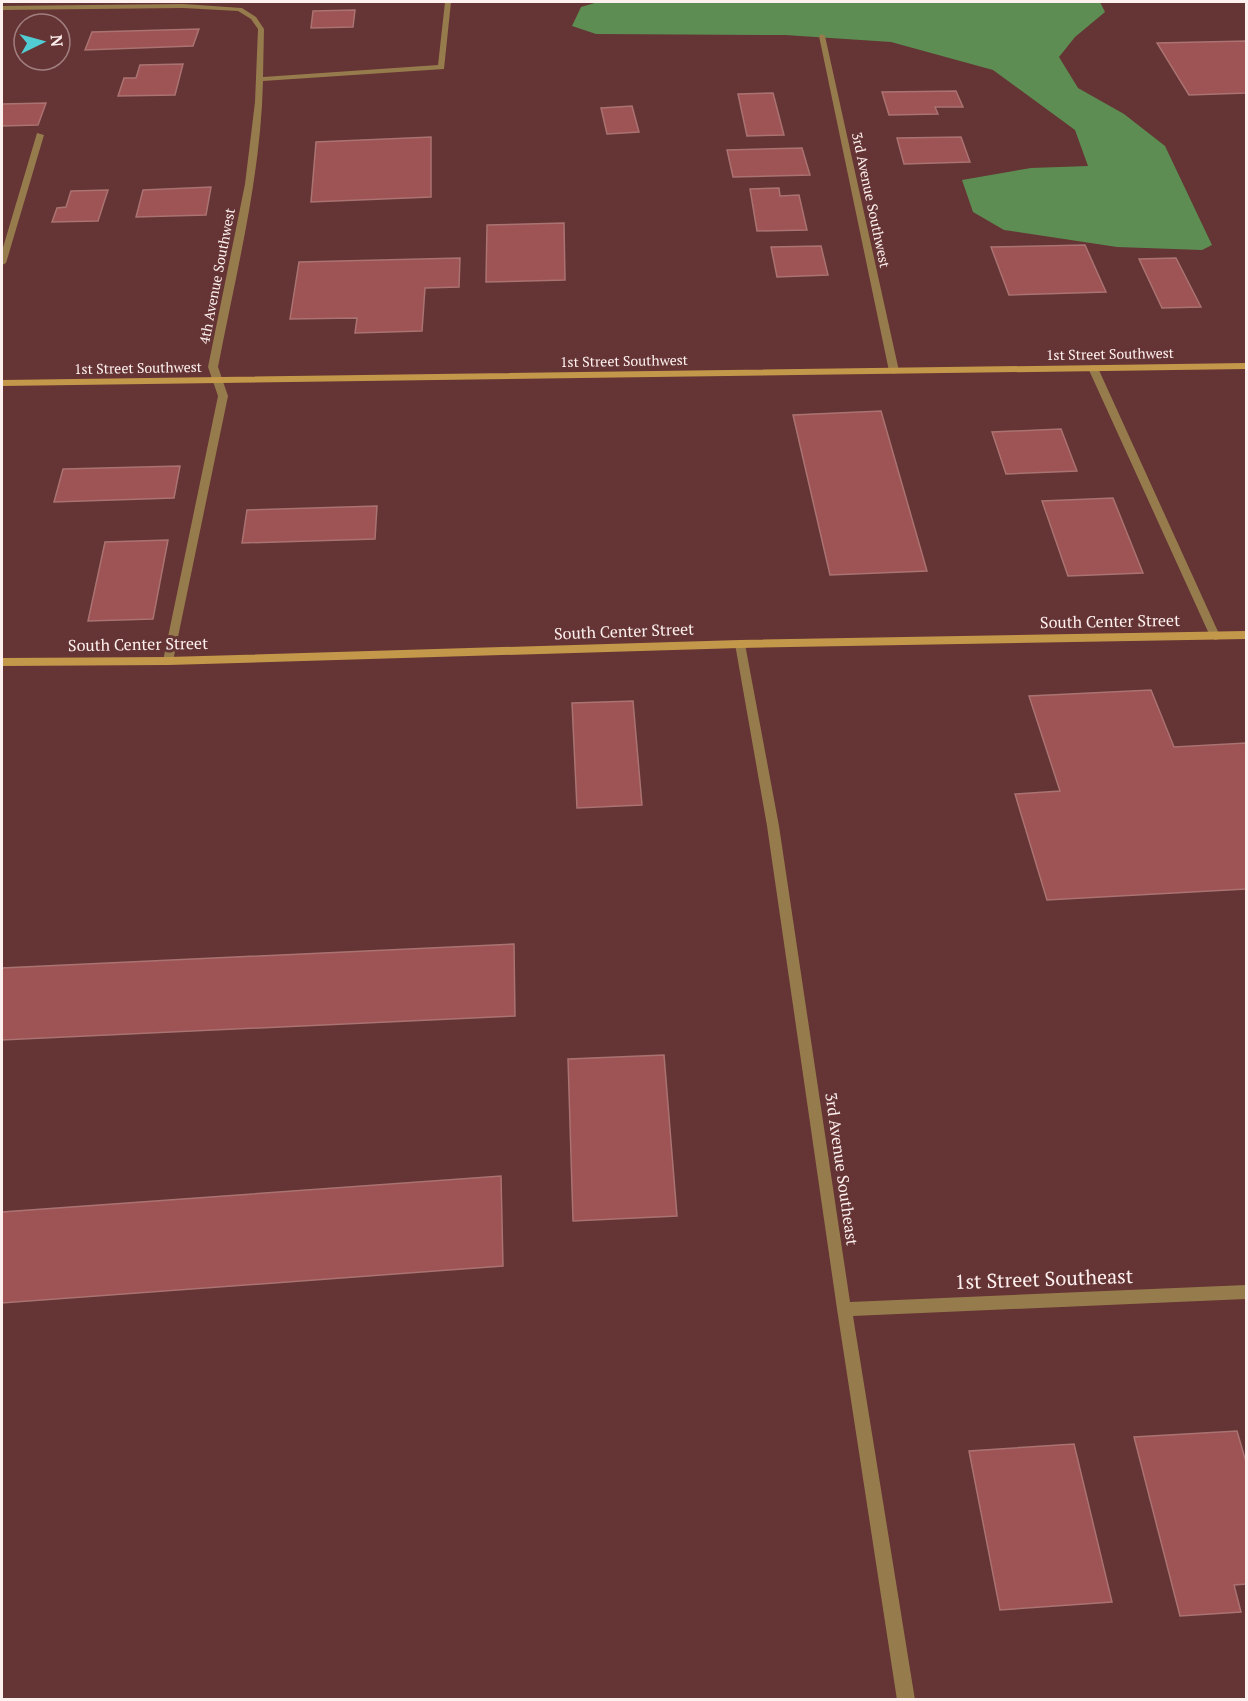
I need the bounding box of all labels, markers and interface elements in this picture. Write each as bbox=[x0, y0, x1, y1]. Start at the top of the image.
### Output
north arrow bbox=[12, 12, 72, 72]
text: N bbox=[45, 34, 68, 48]
street label: 3rd Avenue Southwest bbox=[848, 130, 895, 270]
street label: 4th Avenue Southwest bbox=[194, 205, 239, 346]
street label: 1st Street Southwest bbox=[1046, 343, 1175, 364]
street label: 1st Street Southwest bbox=[560, 350, 689, 371]
street label: 1st Street Southwest bbox=[74, 357, 203, 378]
street label: South Center Street bbox=[1040, 609, 1180, 633]
street label: South Center Street bbox=[554, 618, 694, 644]
street label: South Center Street bbox=[68, 632, 208, 656]
street label: 3rd Avenue Southeast bbox=[820, 1091, 864, 1247]
street label: 1st Street Southeast bbox=[954, 1262, 1134, 1295]

